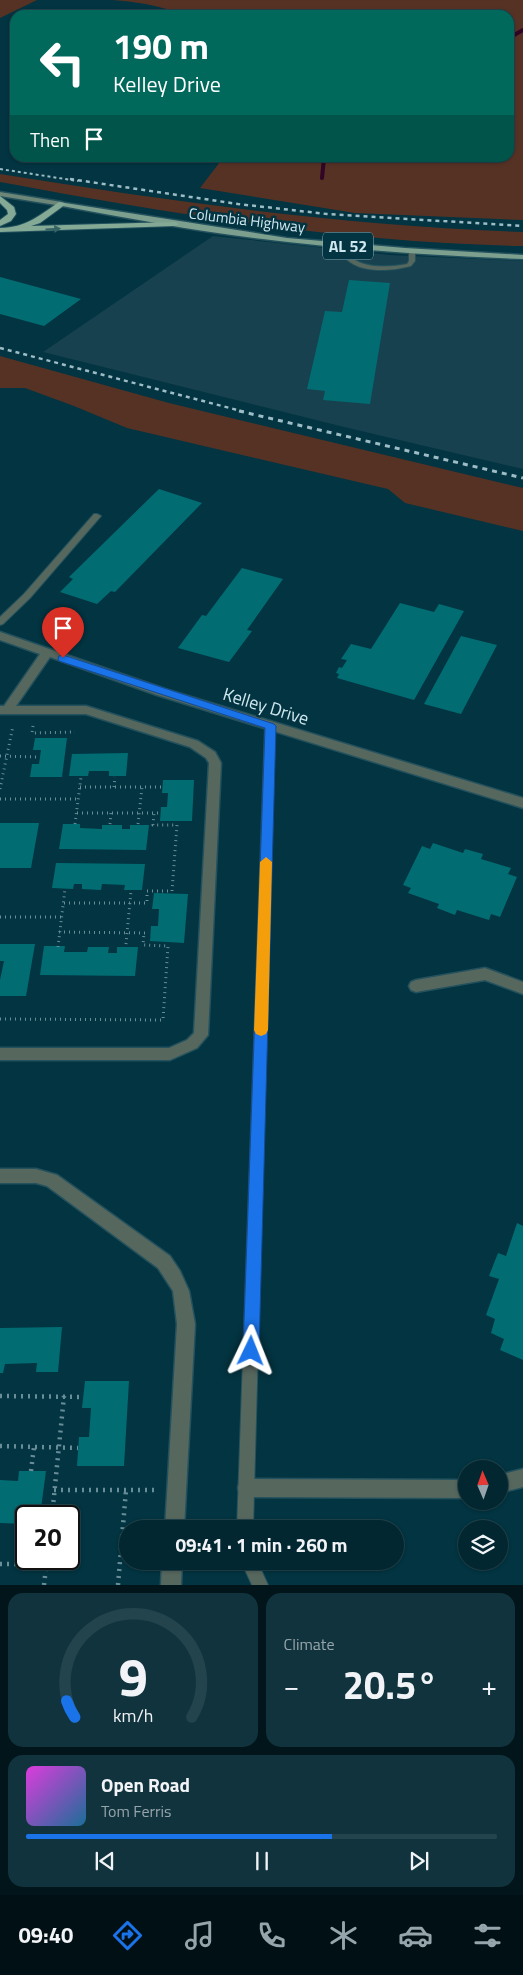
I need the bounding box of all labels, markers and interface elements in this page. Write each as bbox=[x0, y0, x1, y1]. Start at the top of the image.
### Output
text: 190 m bbox=[113, 19, 209, 73]
icon: left bbox=[30, 30, 95, 95]
text: Kelley Drive bbox=[113, 67, 221, 101]
text: Then bbox=[30, 125, 70, 154]
icon: arrive bbox=[80, 125, 108, 153]
street label: Columbia Highway bbox=[188, 201, 306, 239]
one-way arrow bbox=[45, 224, 61, 232]
road number: AL 52 bbox=[323, 232, 373, 260]
pin bbox=[42, 607, 84, 658]
icon: arrive bbox=[49, 614, 77, 642]
street label: Kelley Drive bbox=[220, 680, 312, 732]
position arrow bbox=[224, 1324, 276, 1376]
north arrow bbox=[458, 1460, 508, 1510]
map controls bbox=[458, 1460, 508, 1570]
speed limit sign: 20 bbox=[15, 1505, 80, 1570]
button: layers bbox=[458, 1520, 508, 1570]
text: 09:41 · 1 min · 260 m bbox=[175, 1530, 348, 1559]
text: Climate bbox=[284, 1632, 335, 1656]
text: 9 bbox=[118, 1637, 147, 1716]
text: 20.5° bbox=[343, 1656, 438, 1714]
text: − bbox=[284, 1664, 299, 1707]
text: + bbox=[481, 1664, 497, 1707]
text: km/h bbox=[113, 1702, 153, 1729]
text: Open Road bbox=[101, 1770, 190, 1799]
text: Tom Ferris bbox=[101, 1799, 172, 1823]
icon: previous bbox=[91, 1847, 119, 1875]
icon: pause bbox=[248, 1847, 276, 1875]
icon: next bbox=[405, 1847, 433, 1875]
text: 09:40 bbox=[18, 1918, 73, 1952]
icon: directions bbox=[110, 1918, 145, 1953]
icon: music bbox=[182, 1918, 217, 1953]
icon: phone bbox=[254, 1918, 289, 1953]
icon: climate bbox=[326, 1918, 361, 1953]
icon: car bbox=[398, 1918, 433, 1953]
icon: filters bbox=[470, 1918, 505, 1953]

